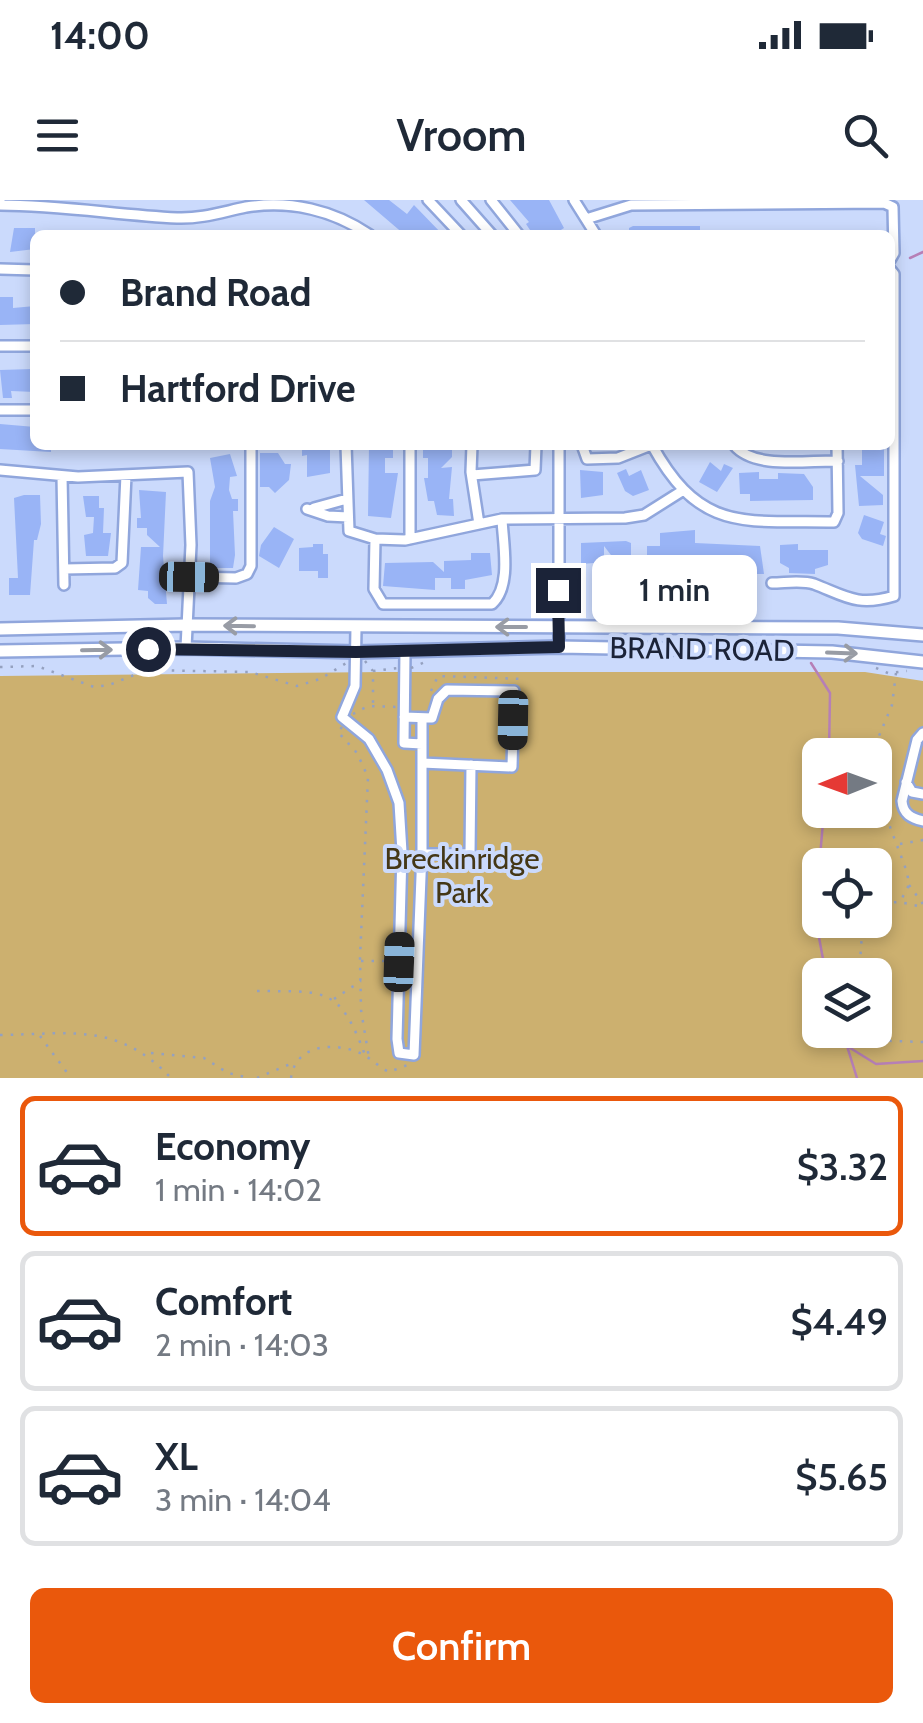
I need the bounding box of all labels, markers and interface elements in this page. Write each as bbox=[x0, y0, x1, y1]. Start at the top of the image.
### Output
text: 14:00 bbox=[50, 12, 150, 59]
icon: menu bbox=[30, 108, 85, 163]
text: Vroom bbox=[396, 108, 527, 162]
icon: search bbox=[838, 108, 893, 163]
text: Brand Road bbox=[120, 269, 311, 316]
text: Hartford Drive bbox=[120, 365, 356, 412]
callout: 1 min bbox=[593, 555, 758, 625]
car bbox=[159, 561, 219, 593]
route end bbox=[536, 568, 581, 613]
text: 1 min bbox=[639, 570, 710, 609]
one-way arrow bbox=[224, 616, 256, 635]
one-way arrow bbox=[495, 618, 528, 636]
route start bbox=[126, 627, 171, 672]
street label: BRAND ROAD bbox=[609, 629, 795, 669]
one-way arrow bbox=[81, 640, 113, 659]
one-way arrow bbox=[826, 643, 858, 662]
car bbox=[497, 690, 529, 750]
north arrow bbox=[802, 738, 892, 828]
map controls bbox=[802, 738, 892, 1048]
park label: Breckinridge Park bbox=[384, 840, 540, 911]
button: locate bbox=[802, 848, 892, 938]
car bbox=[383, 931, 415, 993]
button: layers bbox=[802, 958, 892, 1048]
icon: car bbox=[35, 1121, 125, 1211]
text: Economy bbox=[155, 1123, 310, 1170]
text: $3.32 bbox=[797, 1143, 888, 1190]
text: 1 min · 14:02 bbox=[155, 1170, 322, 1209]
icon: car bbox=[35, 1276, 125, 1366]
text: Comfort bbox=[155, 1278, 292, 1325]
text: $4.49 bbox=[790, 1298, 888, 1345]
text: 2 min · 14:03 bbox=[155, 1325, 329, 1364]
icon: car bbox=[35, 1431, 125, 1521]
text: XL bbox=[155, 1433, 198, 1480]
text: $5.65 bbox=[795, 1453, 888, 1500]
text: 3 min · 14:04 bbox=[155, 1480, 331, 1519]
button: Confirm bbox=[30, 1588, 893, 1703]

